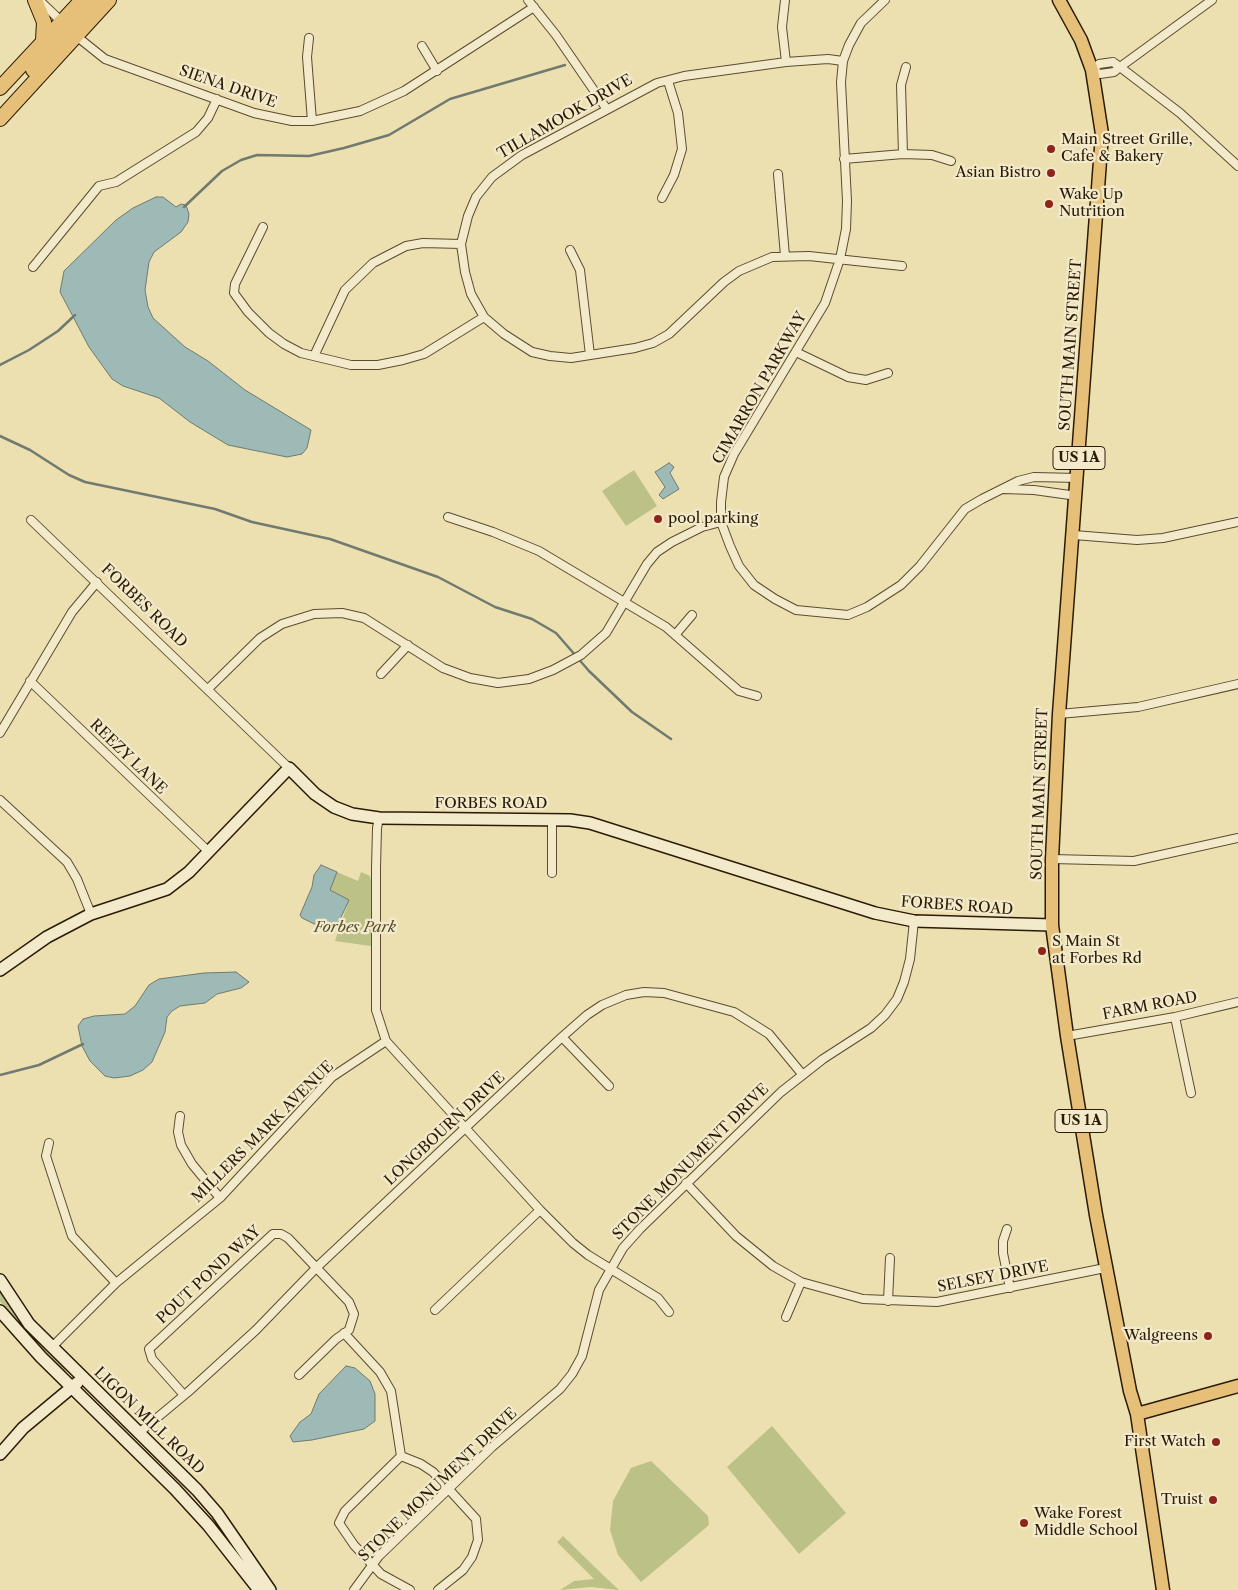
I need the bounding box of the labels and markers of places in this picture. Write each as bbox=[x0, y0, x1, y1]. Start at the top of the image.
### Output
place label: Main Street Grille, Cafe & Bakery bbox=[1061, 131, 1193, 166]
marker: Main Street Grille, Cafe & Bakery bbox=[1045, 143, 1057, 155]
place label: Asian Bistro bbox=[955, 164, 1041, 182]
marker: Asian Bistro bbox=[1045, 167, 1057, 179]
place label: Wake Up Nutrition bbox=[1059, 186, 1125, 221]
marker: Wake Up Nutrition bbox=[1043, 198, 1055, 210]
place label: pool parking bbox=[668, 510, 758, 528]
marker: pool parking bbox=[652, 513, 664, 525]
place label: S Main St at Forbes Rd bbox=[1052, 933, 1142, 968]
marker: S Main St at Forbes Rd bbox=[1036, 945, 1048, 957]
place label: Walgreens bbox=[1124, 1327, 1198, 1345]
marker: Walgreens bbox=[1202, 1330, 1214, 1342]
place label: First Watch bbox=[1124, 1433, 1206, 1451]
marker: First Watch bbox=[1210, 1436, 1222, 1448]
place label: Truist bbox=[1161, 1491, 1203, 1509]
marker: Truist bbox=[1207, 1494, 1219, 1506]
place label: Wake Forest Middle School bbox=[1034, 1505, 1138, 1540]
marker: Wake Forest Middle School bbox=[1018, 1517, 1030, 1529]

